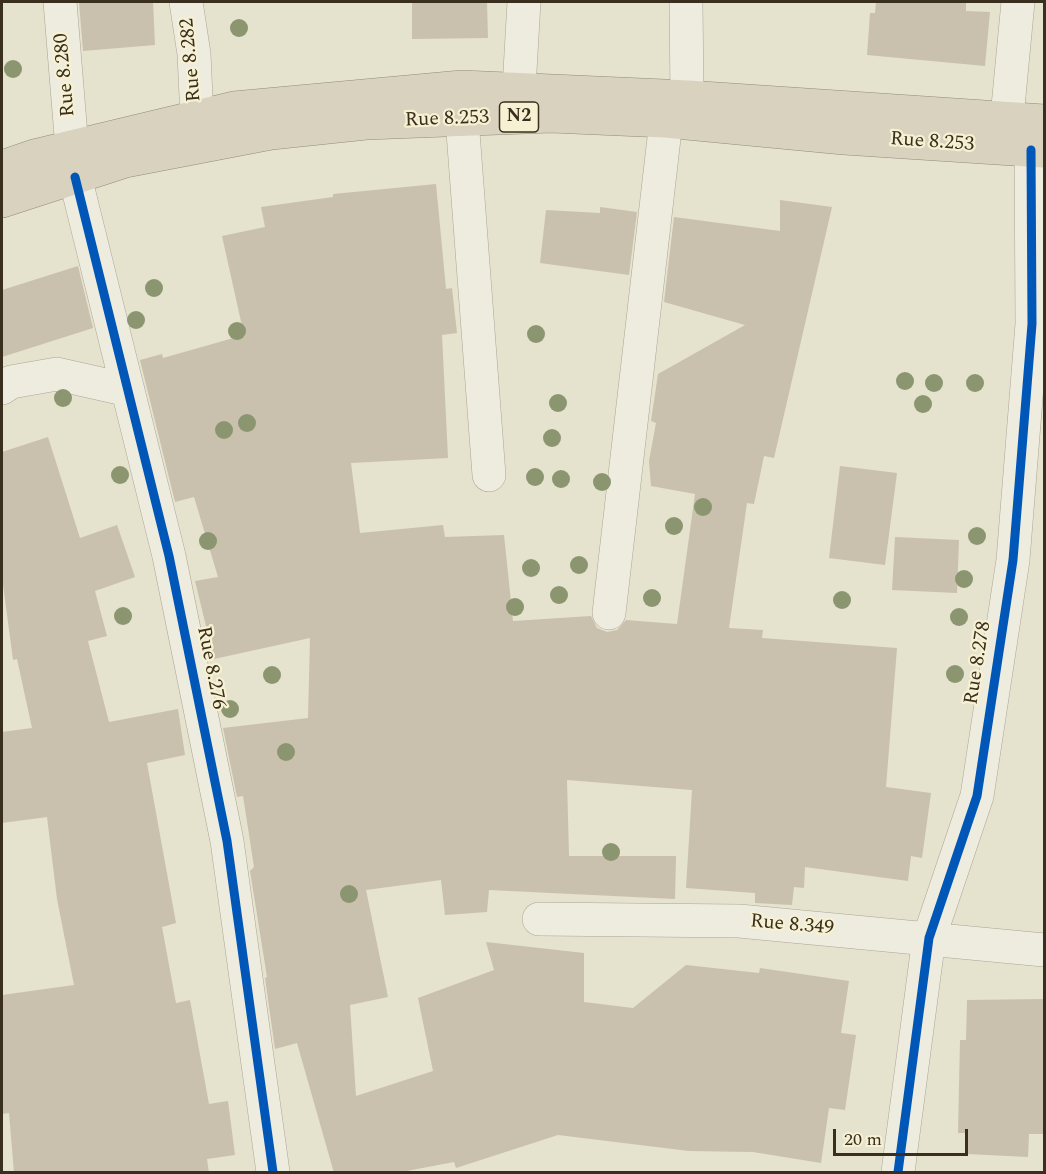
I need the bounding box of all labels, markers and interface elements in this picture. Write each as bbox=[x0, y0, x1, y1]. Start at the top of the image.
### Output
street label: Rue 8.282 bbox=[176, 17, 208, 103]
street label: Rue 8.280 bbox=[50, 32, 82, 118]
road number: N2 bbox=[500, 102, 538, 132]
street label: Rue 8.253 bbox=[405, 107, 489, 133]
street label: Rue 8.253 bbox=[889, 128, 975, 158]
street label: Rue 8.278 bbox=[961, 620, 997, 706]
street label: Rue 8.276 bbox=[190, 624, 230, 712]
street label: Rue 8.349 bbox=[749, 910, 835, 942]
scale bar bbox=[836, 1117, 971, 1155]
text: 20 m bbox=[844, 1126, 882, 1153]

